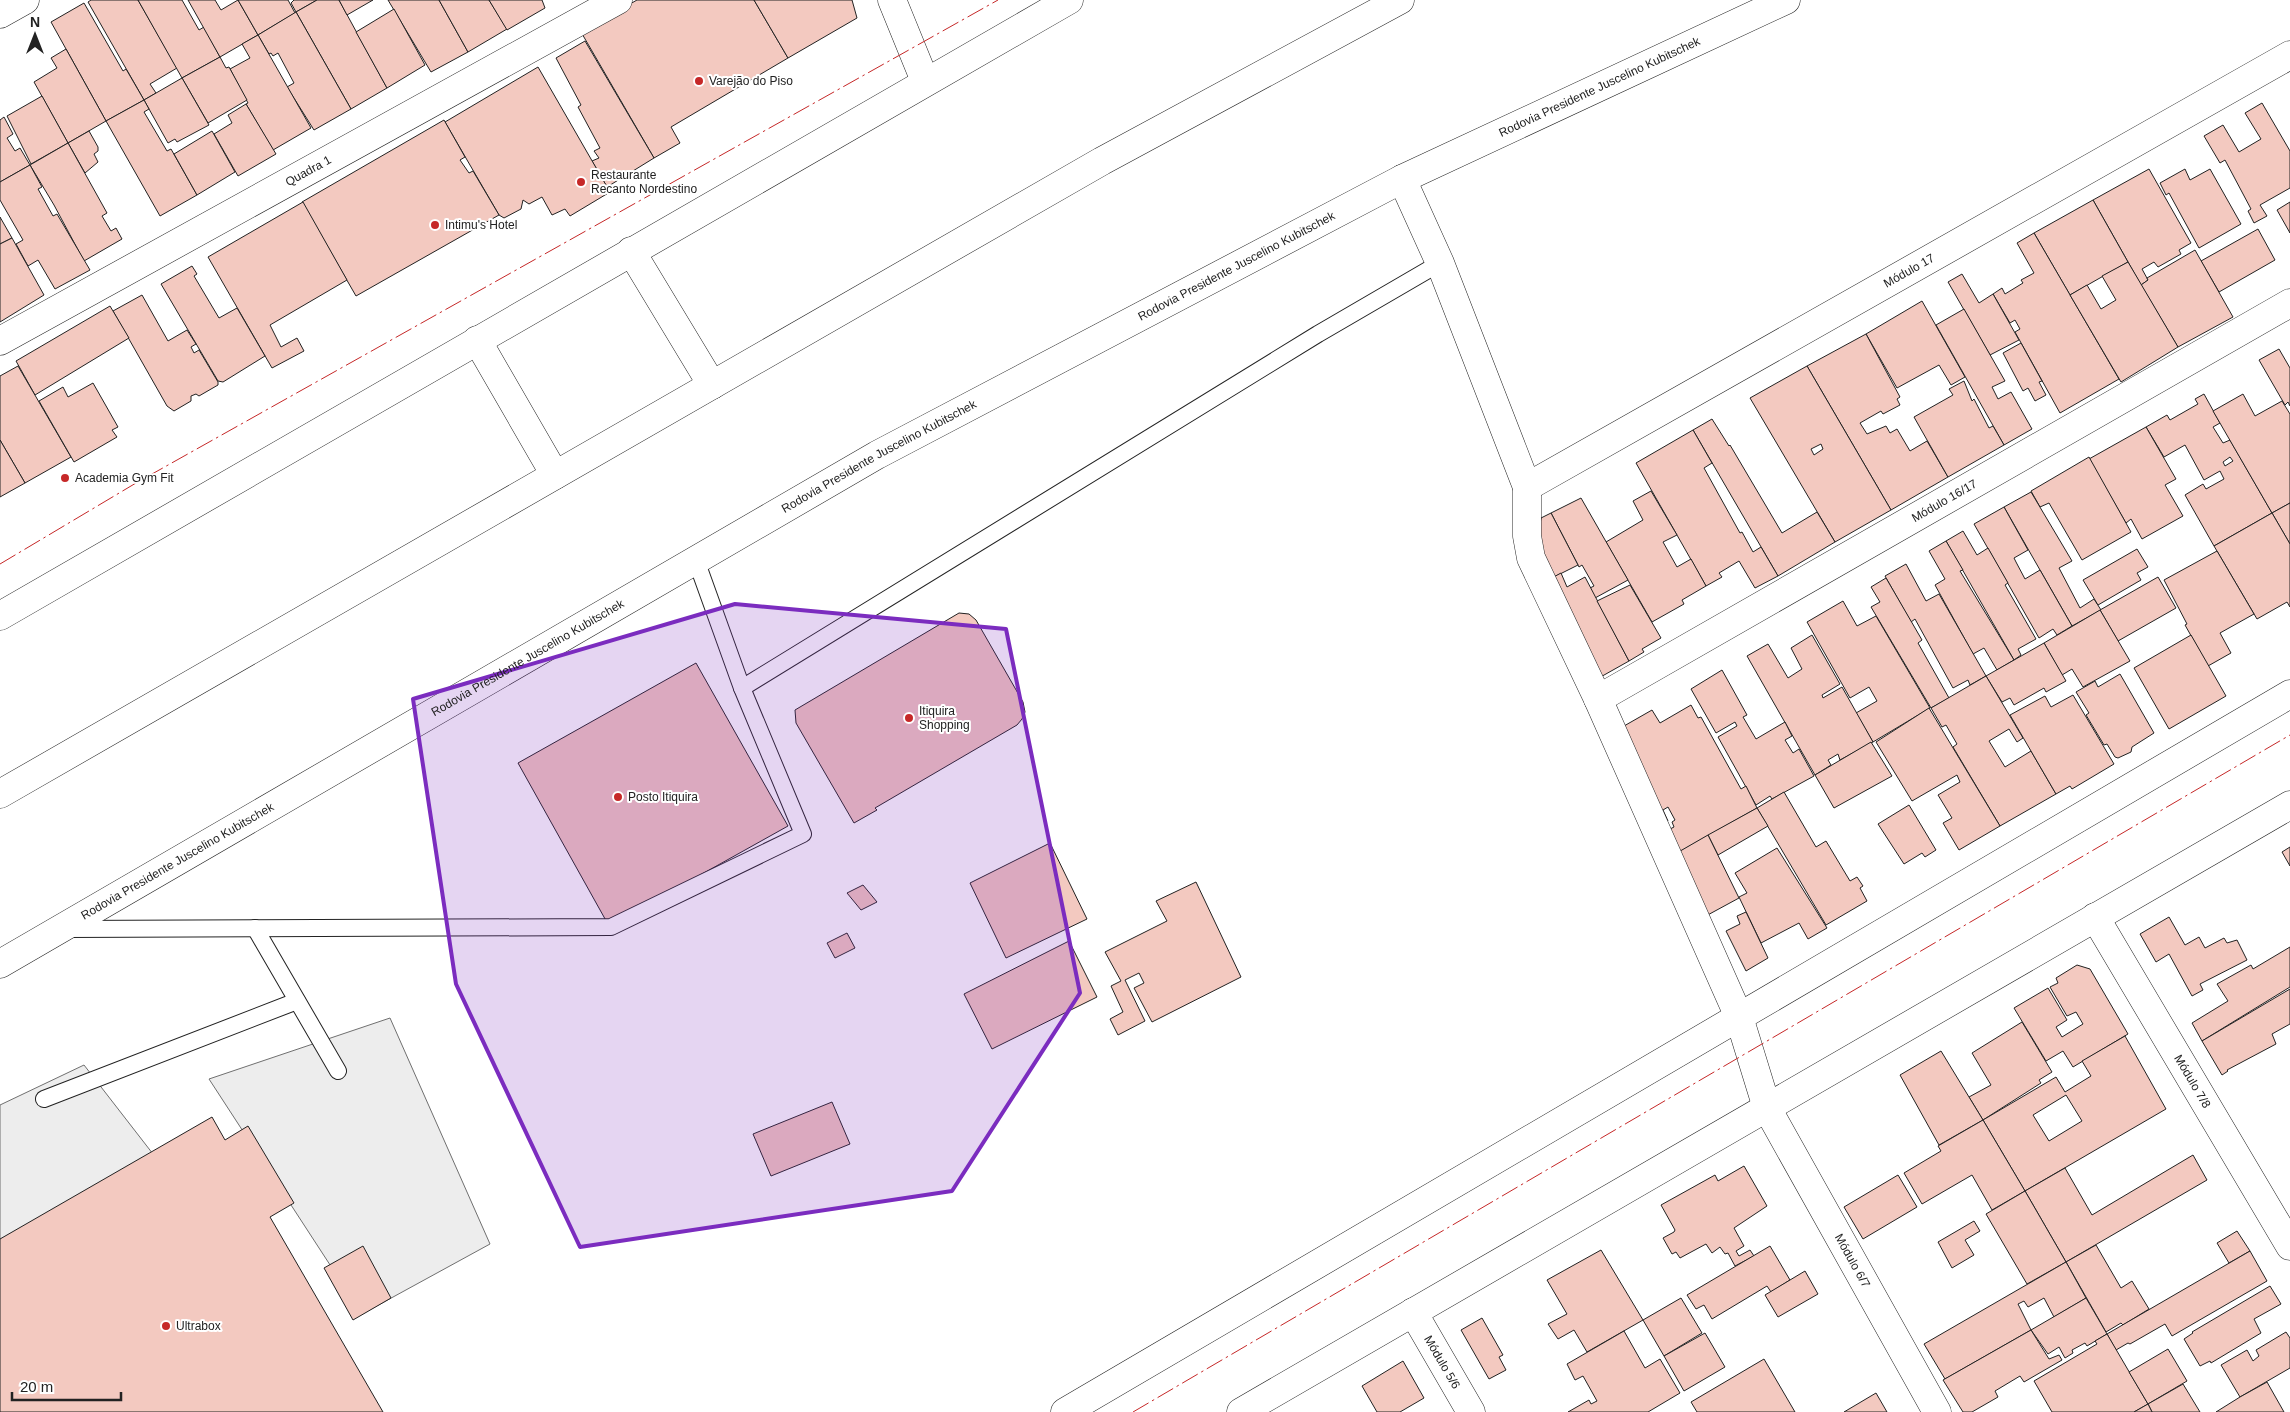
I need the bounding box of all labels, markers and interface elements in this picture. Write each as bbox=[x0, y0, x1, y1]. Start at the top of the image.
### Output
north arrow bbox=[10, 10, 60, 60]
text: N bbox=[30, 14, 40, 30]
street label: Rodovia Presidente Juscelino Kubitschek bbox=[1497, 34, 1703, 140]
place label: Varejão do Piso bbox=[709, 74, 793, 88]
marker: Varejão do Piso bbox=[693, 75, 705, 87]
street label: Quadra 1 bbox=[283, 153, 334, 189]
place label: Restaurante Recanto Nordestino bbox=[591, 168, 697, 196]
marker: Restaurante Recanto Nordestino bbox=[575, 176, 587, 188]
street label: Rodovia Presidente Juscelino Kubitschek bbox=[1136, 208, 1338, 324]
place label: Intimu's Hotel bbox=[445, 218, 517, 232]
marker: Intimu's Hotel bbox=[429, 219, 441, 231]
street label: Módulo 17 bbox=[1881, 251, 1937, 291]
street label: Rodovia Presidente Juscelino Kubitschek bbox=[779, 397, 980, 516]
place label: Academia Gym Fit bbox=[75, 471, 174, 485]
marker: Academia Gym Fit bbox=[59, 472, 71, 484]
street label: Módulo 16/17 bbox=[1909, 477, 1980, 525]
street label: Rodovia Presidente Juscelino Kubitschek bbox=[429, 596, 627, 719]
place label: Itiquira Shopping bbox=[919, 704, 970, 732]
marker: Itiquira Shopping bbox=[903, 712, 915, 724]
place label: Posto Itiquira bbox=[628, 790, 698, 804]
marker: Posto Itiquira bbox=[612, 791, 624, 803]
street label: Rodovia Presidente Juscelino Kubitschek bbox=[78, 799, 277, 922]
street label: Módulo 7/8 bbox=[2171, 1052, 2214, 1111]
street label: Módulo 6/7 bbox=[1832, 1231, 1873, 1290]
place label: Ultrabox bbox=[176, 1319, 221, 1333]
marker: Ultrabox bbox=[160, 1320, 172, 1332]
street label: Módulo 5/6 bbox=[1421, 1333, 1463, 1392]
scale bar bbox=[12, 1370, 121, 1402]
text: 20 m bbox=[20, 1378, 53, 1395]

